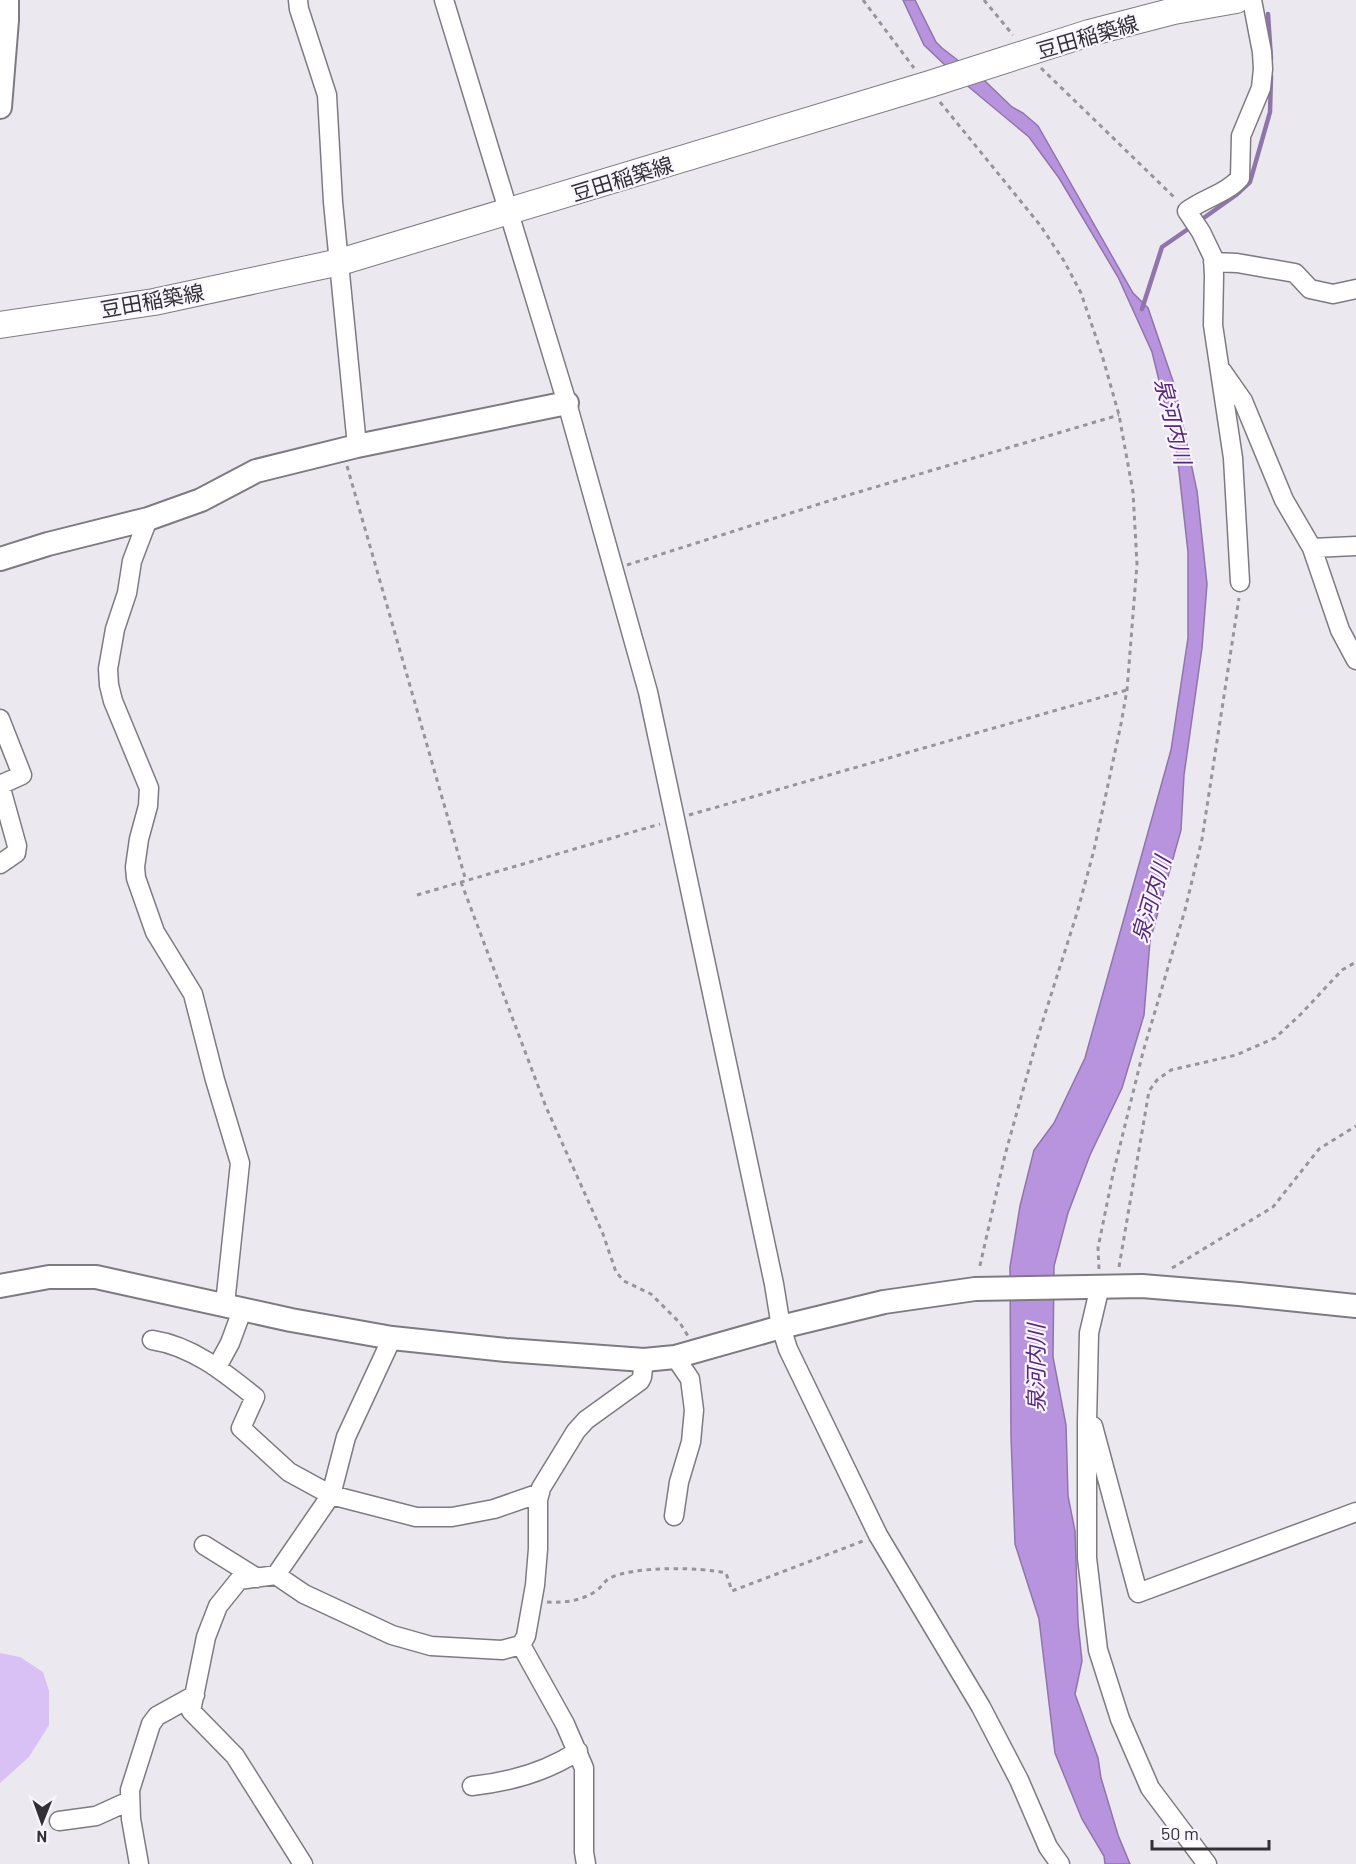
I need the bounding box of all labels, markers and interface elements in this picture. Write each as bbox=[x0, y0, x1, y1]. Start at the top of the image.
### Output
street label: 豆田稲築線 bbox=[1033, 10, 1141, 62]
street label: 豆田稲築線 bbox=[568, 151, 676, 205]
street label: 豆田稲築線 bbox=[98, 279, 206, 321]
water label: 泉河内川 bbox=[1151, 375, 1198, 469]
water label: 泉河内川 bbox=[1125, 851, 1175, 945]
water label: 泉河内川 bbox=[1022, 1322, 1048, 1412]
north arrow bbox=[12, 1792, 72, 1852]
scale bar bbox=[1152, 1813, 1269, 1851]
text: 50 m bbox=[1161, 1822, 1199, 1844]
text: N bbox=[36, 1828, 47, 1847]

